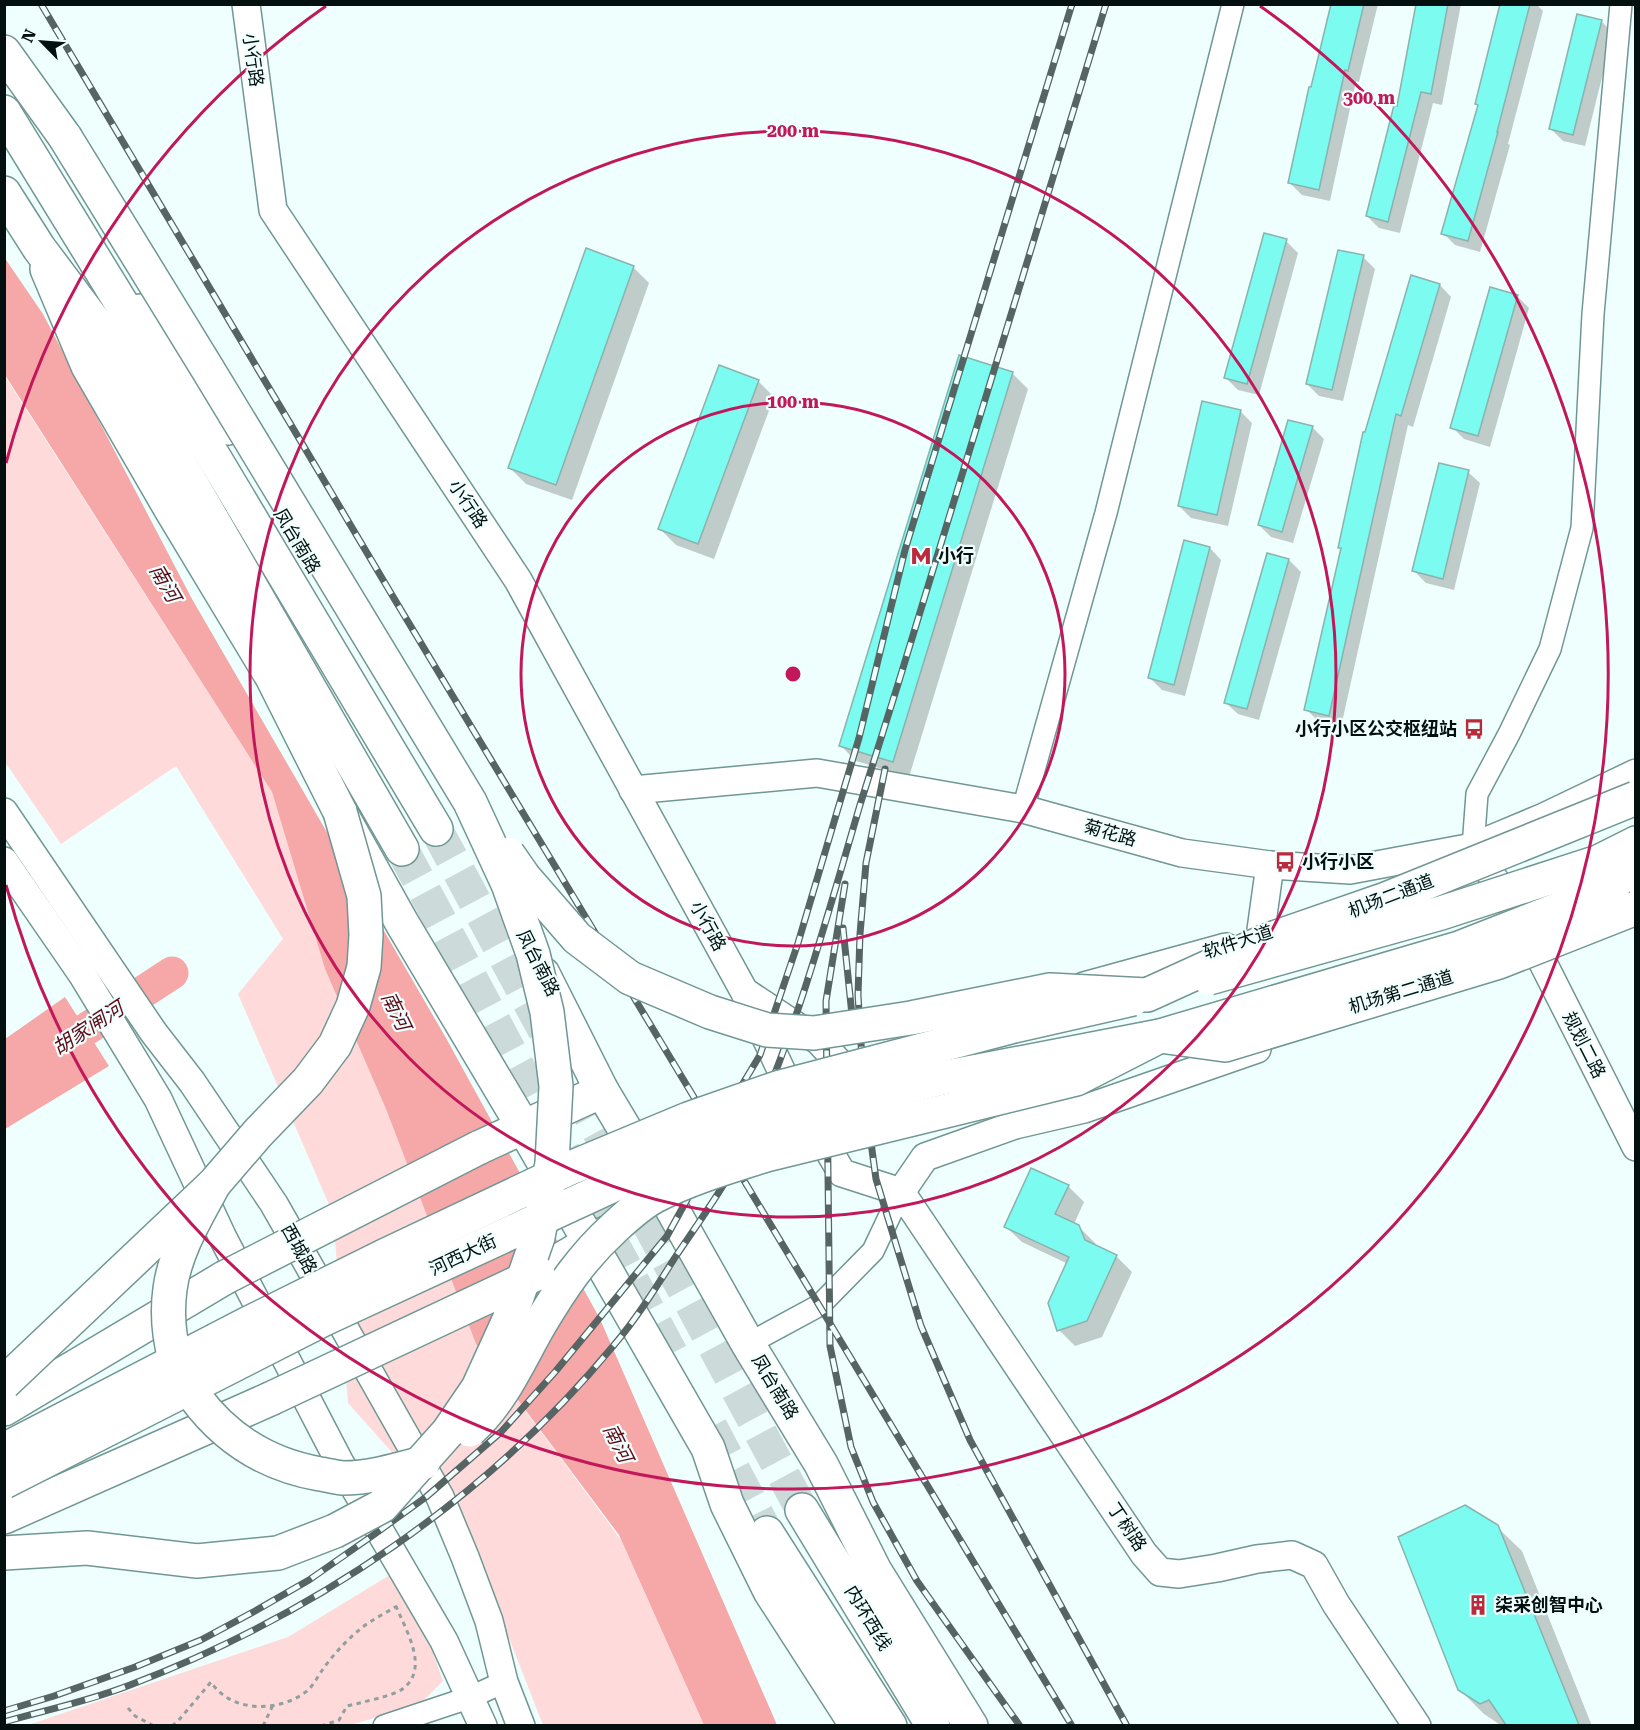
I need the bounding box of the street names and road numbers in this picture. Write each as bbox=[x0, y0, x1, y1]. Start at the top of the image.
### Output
street label: 小行路 bbox=[239, 32, 268, 88]
street label: 小行路 bbox=[445, 475, 492, 532]
street label: 凤台南路 bbox=[270, 504, 325, 577]
street label: 菊花路 bbox=[1081, 815, 1139, 850]
street label: 机场二通道 bbox=[1345, 870, 1437, 921]
street label: 小行路 bbox=[686, 897, 731, 954]
street label: 软件大道 bbox=[1200, 920, 1275, 963]
street label: 凤台南路 bbox=[513, 926, 564, 1000]
street label: 机场第二通道 bbox=[1346, 966, 1456, 1017]
street label: 规划二路 bbox=[1559, 1008, 1610, 1082]
street label: 西城路 bbox=[277, 1220, 322, 1277]
street label: 河西大街 bbox=[426, 1230, 500, 1279]
street label: 凤台南路 bbox=[748, 1350, 803, 1423]
street label: 丁树路 bbox=[1104, 1498, 1151, 1555]
street label: 内环西线 bbox=[841, 1581, 896, 1654]

